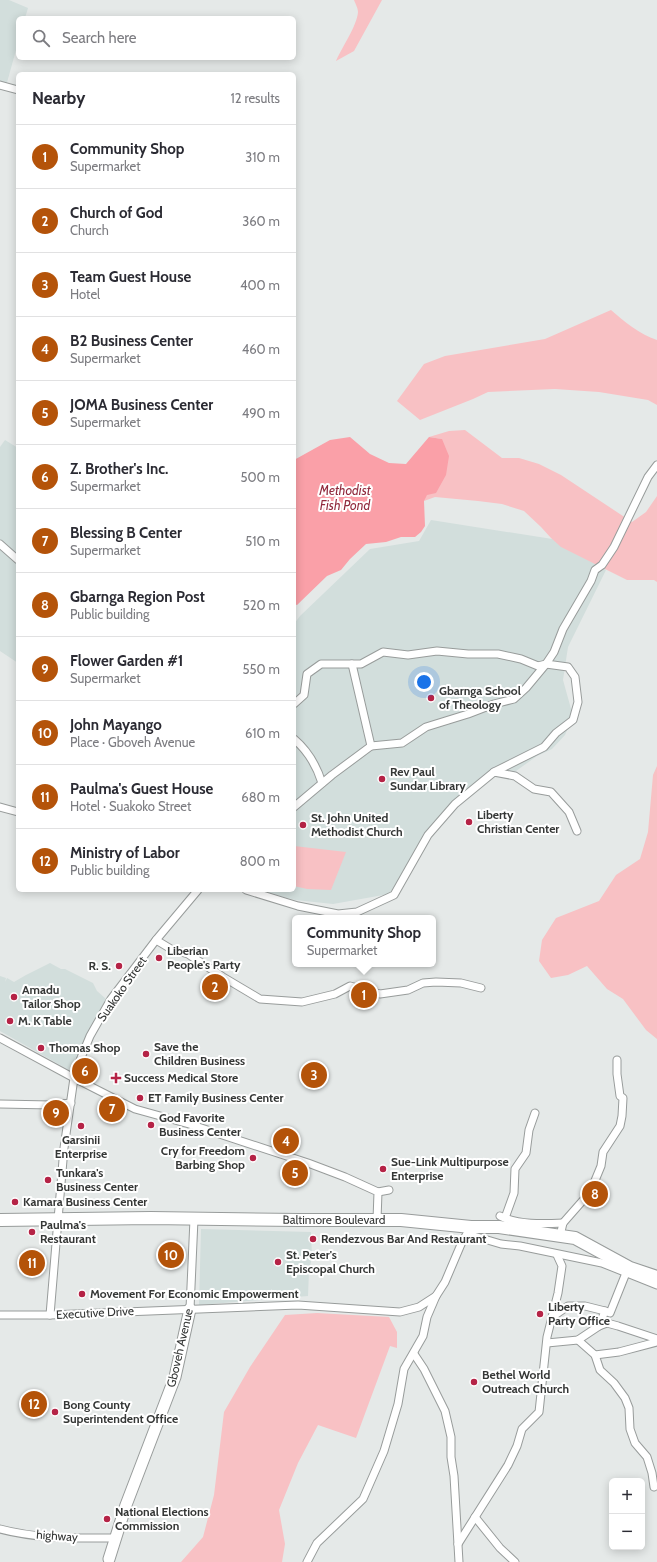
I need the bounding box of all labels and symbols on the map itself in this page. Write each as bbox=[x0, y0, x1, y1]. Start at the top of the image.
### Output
water label: Methodist Fish Pond bbox=[318, 482, 372, 513]
your location bbox=[414, 672, 434, 692]
place label: Gbarnga School of Theology bbox=[439, 683, 521, 712]
marker: Gbarnga School of Theology bbox=[426, 693, 436, 703]
place label: Rev Paul Sundar Library bbox=[390, 764, 466, 793]
marker: Rev Paul Sundar Library bbox=[377, 774, 387, 784]
place label: Liberty Christian Center bbox=[477, 807, 559, 836]
place label: St. John United Methodist Church bbox=[311, 810, 403, 839]
marker: Liberty Christian Center bbox=[464, 817, 474, 827]
marker: St. John United Methodist Church bbox=[298, 820, 308, 830]
place label: Liberian People's Party bbox=[167, 943, 241, 972]
street label: Suakoko Street bbox=[94, 953, 150, 1024]
marker: Liberian People's Party bbox=[154, 953, 164, 963]
place label: R. S. bbox=[88, 958, 111, 973]
marker: R. S. bbox=[114, 961, 124, 971]
pin: 2 bbox=[202, 972, 228, 1002]
pin: 1 bbox=[351, 980, 377, 1010]
place label: Amadu Tailor Shop bbox=[22, 982, 81, 1011]
marker: Amadu Tailor Shop bbox=[9, 992, 19, 1002]
place label: M. K Table bbox=[18, 1013, 72, 1028]
marker: M. K Table bbox=[5, 1016, 15, 1026]
place label: Save the Children Business bbox=[154, 1039, 245, 1068]
place label: Thomas Shop bbox=[49, 1040, 121, 1055]
marker: Thomas Shop bbox=[36, 1043, 46, 1053]
marker: Save the Children Business bbox=[141, 1049, 151, 1059]
pin: 6 bbox=[72, 1056, 98, 1086]
pin: 3 bbox=[301, 1060, 327, 1090]
place label: Success Medical Store bbox=[124, 1070, 238, 1085]
marker: Success Medical Store bbox=[111, 1073, 121, 1083]
place label: ET Family Business Center bbox=[148, 1090, 283, 1105]
marker: ET Family Business Center bbox=[135, 1093, 145, 1103]
pin: 7 bbox=[99, 1094, 125, 1124]
pin: 9 bbox=[43, 1098, 69, 1128]
place label: God Favorite Business Center bbox=[159, 1110, 241, 1139]
marker: God Favorite Business Center bbox=[146, 1120, 156, 1130]
marker: Garsinii Enterprise bbox=[76, 1121, 86, 1131]
pin: 4 bbox=[273, 1126, 299, 1156]
place label: Garsinii Enterprise bbox=[55, 1132, 107, 1161]
place label: Cry for Freedom Barbing Shop bbox=[161, 1143, 245, 1172]
marker: Cry for Freedom Barbing Shop bbox=[248, 1153, 258, 1163]
place label: Sue-Link Multipurpose Enterprise bbox=[391, 1154, 509, 1183]
pin: 5 bbox=[282, 1158, 308, 1188]
marker: Sue-Link Multipurpose Enterprise bbox=[378, 1164, 388, 1174]
place label: Tunkara's Business Center bbox=[56, 1165, 138, 1194]
marker: Tunkara's Business Center bbox=[43, 1175, 53, 1185]
pin: 8 bbox=[582, 1179, 608, 1209]
place label: Kamara Business Center bbox=[23, 1194, 147, 1209]
marker: Kamara Business Center bbox=[10, 1197, 20, 1207]
street label: Baltimore Boulevard bbox=[282, 1212, 385, 1227]
place label: Paulma's Restaurant bbox=[40, 1217, 96, 1246]
marker: Paulma's Restaurant bbox=[27, 1227, 37, 1237]
place label: Rendezvous Bar And Restaurant bbox=[321, 1231, 486, 1246]
marker: Rendezvous Bar And Restaurant bbox=[308, 1234, 318, 1244]
pin: 10 bbox=[158, 1240, 184, 1270]
place label: St. Peter's Episcopal Church bbox=[286, 1247, 375, 1276]
pin: 11 bbox=[19, 1248, 45, 1278]
marker: St. Peter's Episcopal Church bbox=[273, 1257, 283, 1267]
place label: Movement For Economic Empowerment bbox=[90, 1286, 299, 1301]
marker: Movement For Economic Empowerment bbox=[77, 1289, 87, 1299]
place label: Liberty Party Office bbox=[548, 1299, 610, 1328]
street label: Executive Drive bbox=[56, 1303, 134, 1322]
street label: Gboveh Avenue bbox=[163, 1307, 196, 1389]
marker: Liberty Party Office bbox=[535, 1309, 545, 1319]
place label: Bethel World Outreach Church bbox=[482, 1367, 569, 1396]
marker: Bethel World Outreach Church bbox=[469, 1377, 479, 1387]
pin: 12 bbox=[21, 1389, 47, 1419]
place label: Bong County Superintendent Office bbox=[63, 1397, 178, 1426]
marker: Bong County Superintendent Office bbox=[50, 1407, 60, 1417]
place label: National Elections Commission bbox=[115, 1504, 209, 1533]
marker: National Elections Commission bbox=[102, 1514, 112, 1524]
street label: highway bbox=[36, 1527, 78, 1544]

